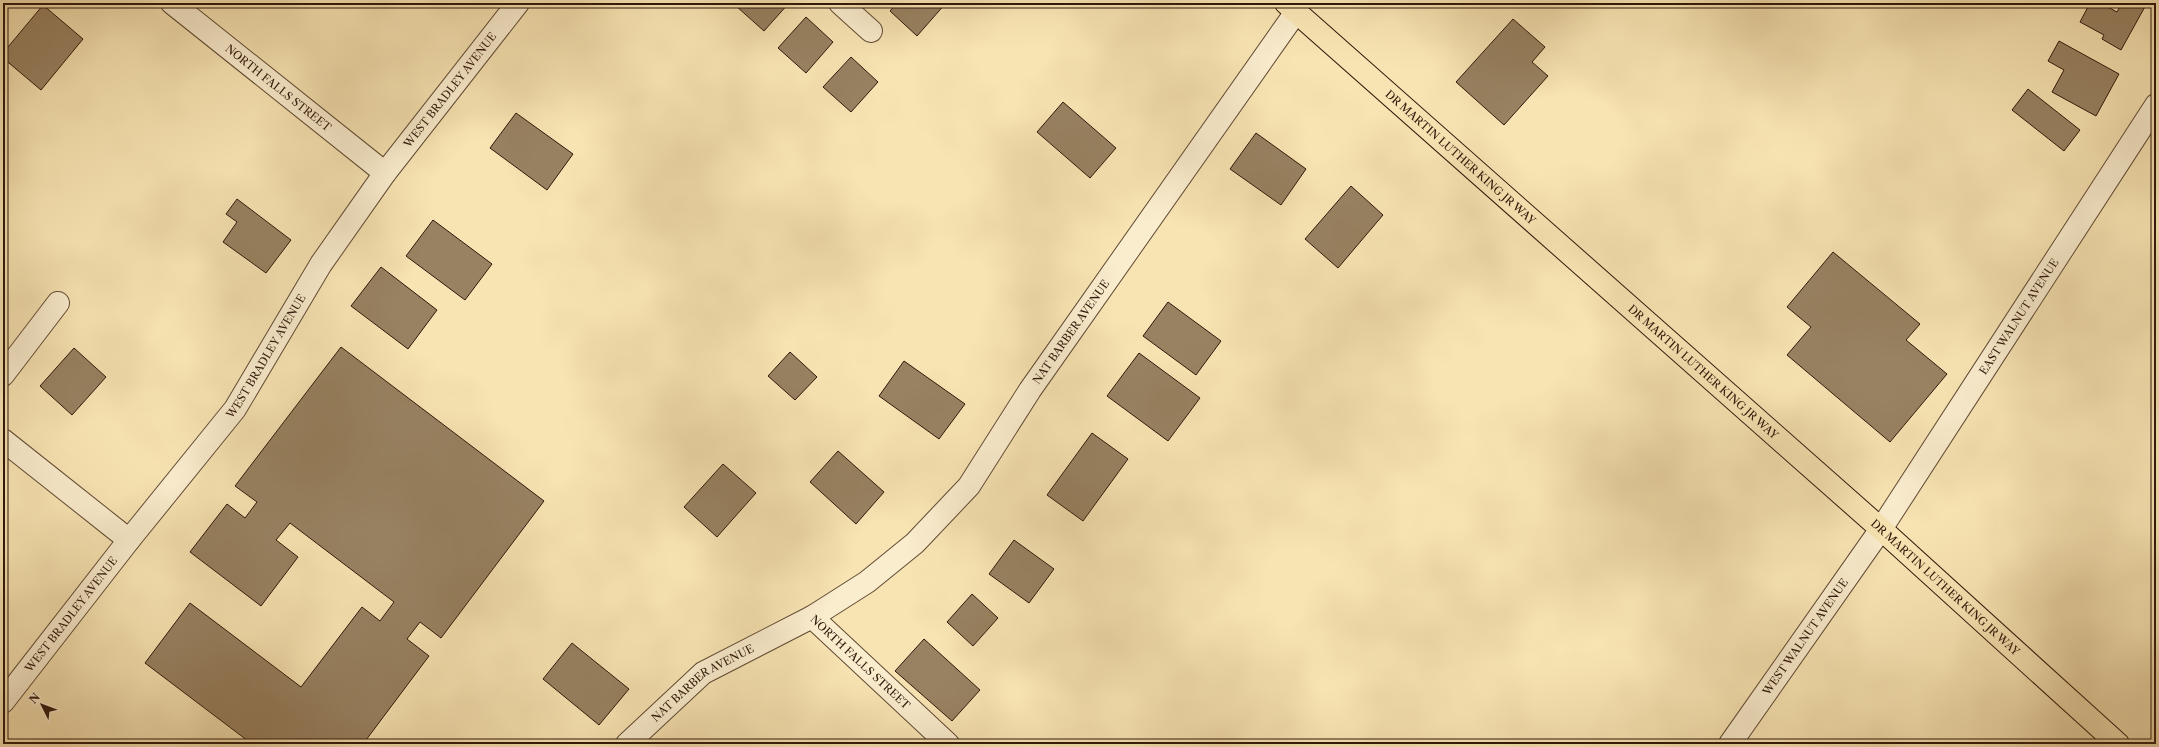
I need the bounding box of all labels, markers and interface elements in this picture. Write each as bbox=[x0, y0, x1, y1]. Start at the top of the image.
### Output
street label: WEST BRADLEY AVENUE bbox=[400, 29, 500, 151]
street label: NORTH FALLS STREET bbox=[223, 41, 335, 135]
street label: DR MARTIN LUTHER KING JR WAY bbox=[1382, 87, 1539, 228]
street label: EAST WALNUT AVENUE bbox=[1976, 256, 2062, 377]
street label: NAT BARBER AVENUE bbox=[1029, 277, 1113, 387]
street label: WEST BRADLEY AVENUE bbox=[223, 291, 309, 422]
street label: DR MARTIN LUTHER KING JR WAY bbox=[1625, 302, 1782, 442]
street label: DR MARTIN LUTHER KING JR WAY bbox=[1868, 516, 2023, 659]
street label: WEST BRADLEY AVENUE bbox=[21, 554, 121, 676]
street label: WEST WALNUT AVENUE bbox=[1759, 575, 1851, 699]
street label: NORTH FALLS STREET bbox=[807, 612, 914, 713]
street label: NAT BARBER AVENUE bbox=[648, 641, 756, 725]
north arrow bbox=[22, 685, 62, 725]
text: N bbox=[26, 690, 43, 707]

